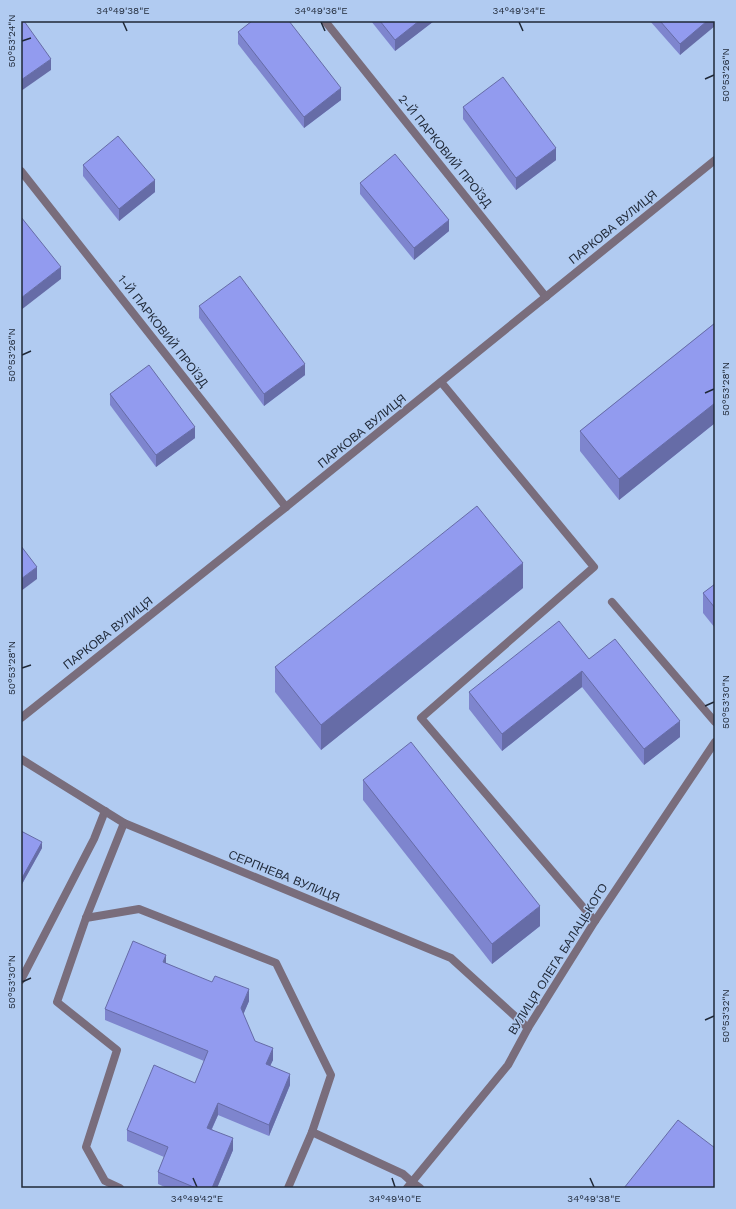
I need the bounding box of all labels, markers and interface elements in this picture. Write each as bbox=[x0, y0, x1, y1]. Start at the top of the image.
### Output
text: 34°49'38"E bbox=[96, 5, 150, 16]
text: 34°49'36"E bbox=[294, 5, 348, 16]
text: 34°49'34"E bbox=[493, 5, 545, 16]
text: 50°53'24"N bbox=[6, 14, 17, 68]
text: 50°53'26"N bbox=[720, 48, 731, 102]
street label: 2-Й ПАРКОВИЙ ПРОЇЗД bbox=[395, 91, 495, 210]
street label: ПАРКОВА ВУЛИЦЯ bbox=[566, 187, 660, 267]
street label: 1-Й ПАРКОВИЙ ПРОЇЗД bbox=[115, 272, 212, 390]
text: 50°53'26"N bbox=[6, 328, 17, 382]
text: 50°53'28"N bbox=[720, 362, 731, 416]
street label: ПАРКОВА ВУЛИЦЯ bbox=[315, 391, 409, 471]
street label: ПАРКОВА ВУЛИЦЯ bbox=[61, 594, 155, 672]
text: 50°53'28"N bbox=[6, 641, 17, 695]
text: 50°53'30"N bbox=[720, 675, 731, 729]
street label: СЕРПНЕВА ВУЛИЦЯ bbox=[226, 847, 342, 905]
street label: ВУЛИЦЯ ОЛЕГА БАЛАЦЬКОГО bbox=[506, 881, 610, 1037]
text: 50°53'30"N bbox=[6, 955, 17, 1009]
text: 50°53'32"N bbox=[720, 989, 731, 1043]
text: 34°49'42"E bbox=[171, 1193, 223, 1204]
text: 34°49'40"E bbox=[369, 1193, 421, 1204]
text: 34°49'38"E bbox=[567, 1193, 621, 1204]

